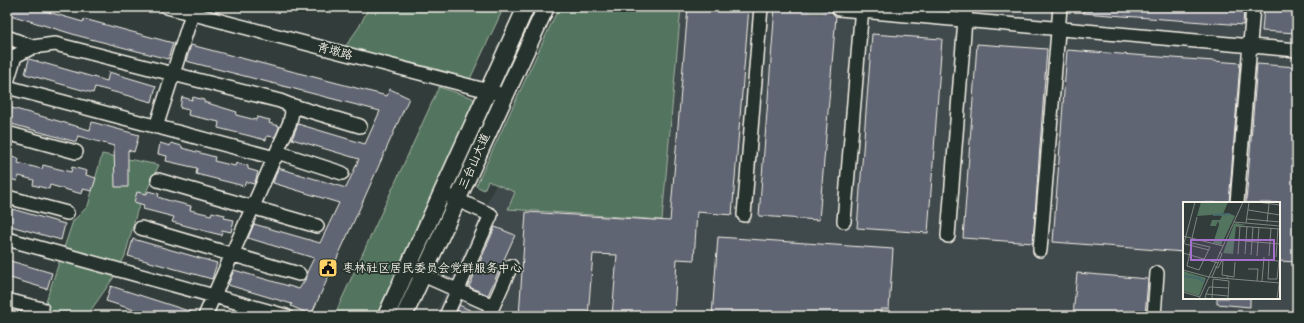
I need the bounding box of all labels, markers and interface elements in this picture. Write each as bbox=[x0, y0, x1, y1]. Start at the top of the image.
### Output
street label: 青墩路 bbox=[315, 39, 354, 64]
street label: 三台山大道 bbox=[454, 130, 494, 192]
inset map bbox=[1183, 202, 1280, 299]
public building icon: 枣林社区居民委员会党群服务中心 bbox=[317, 257, 339, 279]
place label: 枣林社区居民委员会党群服务中心 bbox=[342, 260, 522, 277]

